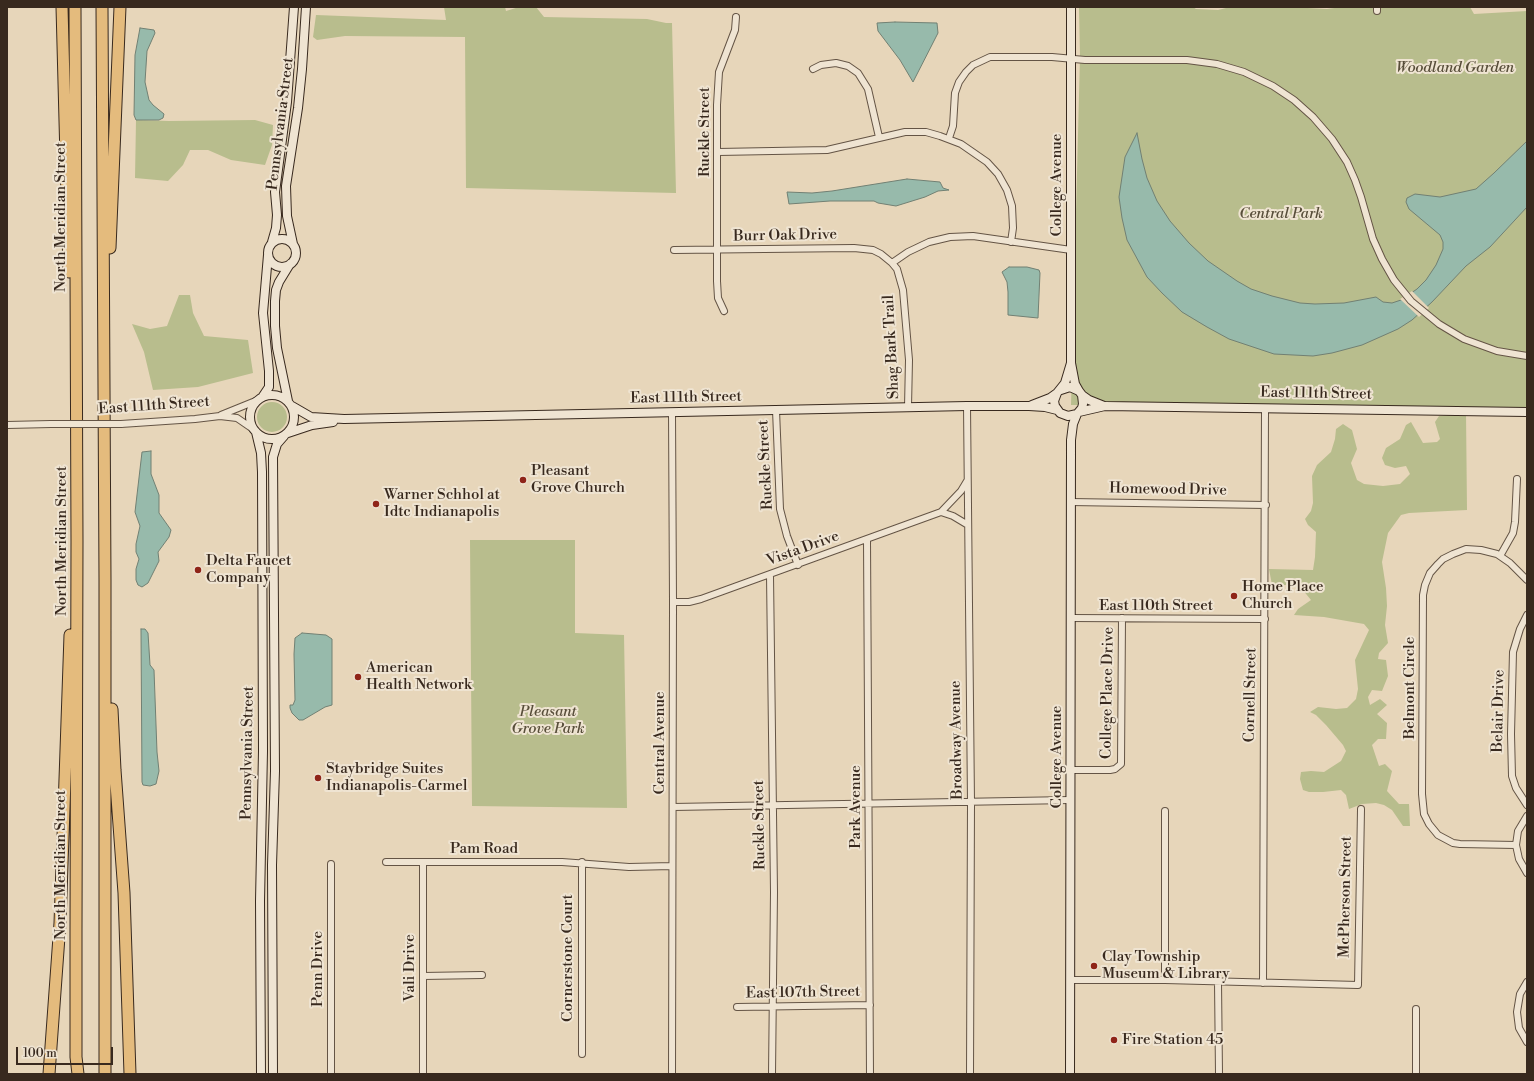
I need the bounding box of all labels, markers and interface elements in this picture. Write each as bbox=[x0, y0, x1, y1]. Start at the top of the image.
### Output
street label: Pennsylvania Street bbox=[264, 57, 298, 191]
park label: Woodland Garden bbox=[1396, 59, 1514, 77]
street label: Ruckle Street bbox=[696, 87, 714, 177]
street label: College Avenue bbox=[1048, 134, 1066, 236]
street label: North Meridian Street bbox=[52, 142, 70, 292]
park label: Central Park bbox=[1239, 205, 1323, 223]
street label: Burr Oak Drive bbox=[733, 226, 837, 246]
street label: Shag Bark Trail bbox=[880, 294, 904, 400]
street label: East 111th Street bbox=[1260, 384, 1372, 404]
street label: East 111th Street bbox=[630, 388, 742, 408]
street label: East 111th Street bbox=[98, 393, 210, 419]
street label: Ruckle Street bbox=[755, 420, 777, 510]
place label: Pleasant Grove Church bbox=[531, 462, 625, 497]
street label: North Meridian Street bbox=[53, 466, 71, 616]
marker: Pleasant Grove Church bbox=[518, 475, 528, 485]
street label: Homewood Drive bbox=[1109, 480, 1227, 500]
place label: Warner Schhol at Idtc Indianapolis bbox=[384, 486, 500, 521]
marker: Warner Schhol at Idtc Indianapolis bbox=[371, 499, 381, 509]
street label: Vista Drive bbox=[764, 528, 842, 570]
place label: Delta Faucet Company bbox=[206, 552, 291, 587]
marker: Delta Faucet Company bbox=[193, 565, 203, 575]
place label: Home Place Church bbox=[1242, 578, 1324, 613]
marker: Home Place Church bbox=[1229, 591, 1239, 601]
street label: East 110th Street bbox=[1099, 597, 1213, 615]
street label: College Place Drive bbox=[1098, 627, 1118, 759]
street label: Belmont Circle bbox=[1401, 637, 1419, 739]
street label: Cornell Street bbox=[1241, 648, 1261, 742]
place label: American Health Network bbox=[366, 659, 472, 694]
street label: Belair Drive bbox=[1489, 669, 1509, 753]
marker: American Health Network bbox=[353, 672, 363, 682]
street label: Broadway Avenue bbox=[947, 680, 967, 800]
street label: Pennsylvania Street bbox=[238, 686, 258, 820]
street label: Central Avenue bbox=[651, 691, 669, 795]
park label: Pleasant Grove Park bbox=[511, 703, 585, 738]
street label: College Avenue bbox=[1048, 706, 1066, 808]
place label: Staybridge Suites Indianapolis-Carmel bbox=[326, 760, 467, 795]
street label: Park Avenue bbox=[847, 765, 865, 849]
marker: Staybridge Suites Indianapolis-Carmel bbox=[313, 773, 323, 783]
street label: Ruckle Street bbox=[750, 780, 770, 870]
street label: North Meridian Street bbox=[52, 790, 70, 940]
street label: McPherson Street bbox=[1336, 836, 1356, 958]
street label: Pam Road bbox=[450, 840, 518, 858]
street label: Cornerstone Court bbox=[559, 894, 577, 1022]
street label: Penn Drive bbox=[309, 931, 327, 1007]
street label: Vali Drive bbox=[401, 934, 419, 1002]
place label: Clay Township Museum & Library bbox=[1102, 948, 1230, 983]
marker: Clay Township Museum & Library bbox=[1089, 961, 1099, 971]
street label: East 107th Street bbox=[746, 983, 860, 1003]
place label: Fire Station 45 bbox=[1122, 1031, 1223, 1049]
marker: Fire Station 45 bbox=[1109, 1035, 1119, 1045]
scale bar bbox=[18, 1039, 115, 1065]
text: 100 m bbox=[23, 1046, 57, 1061]

